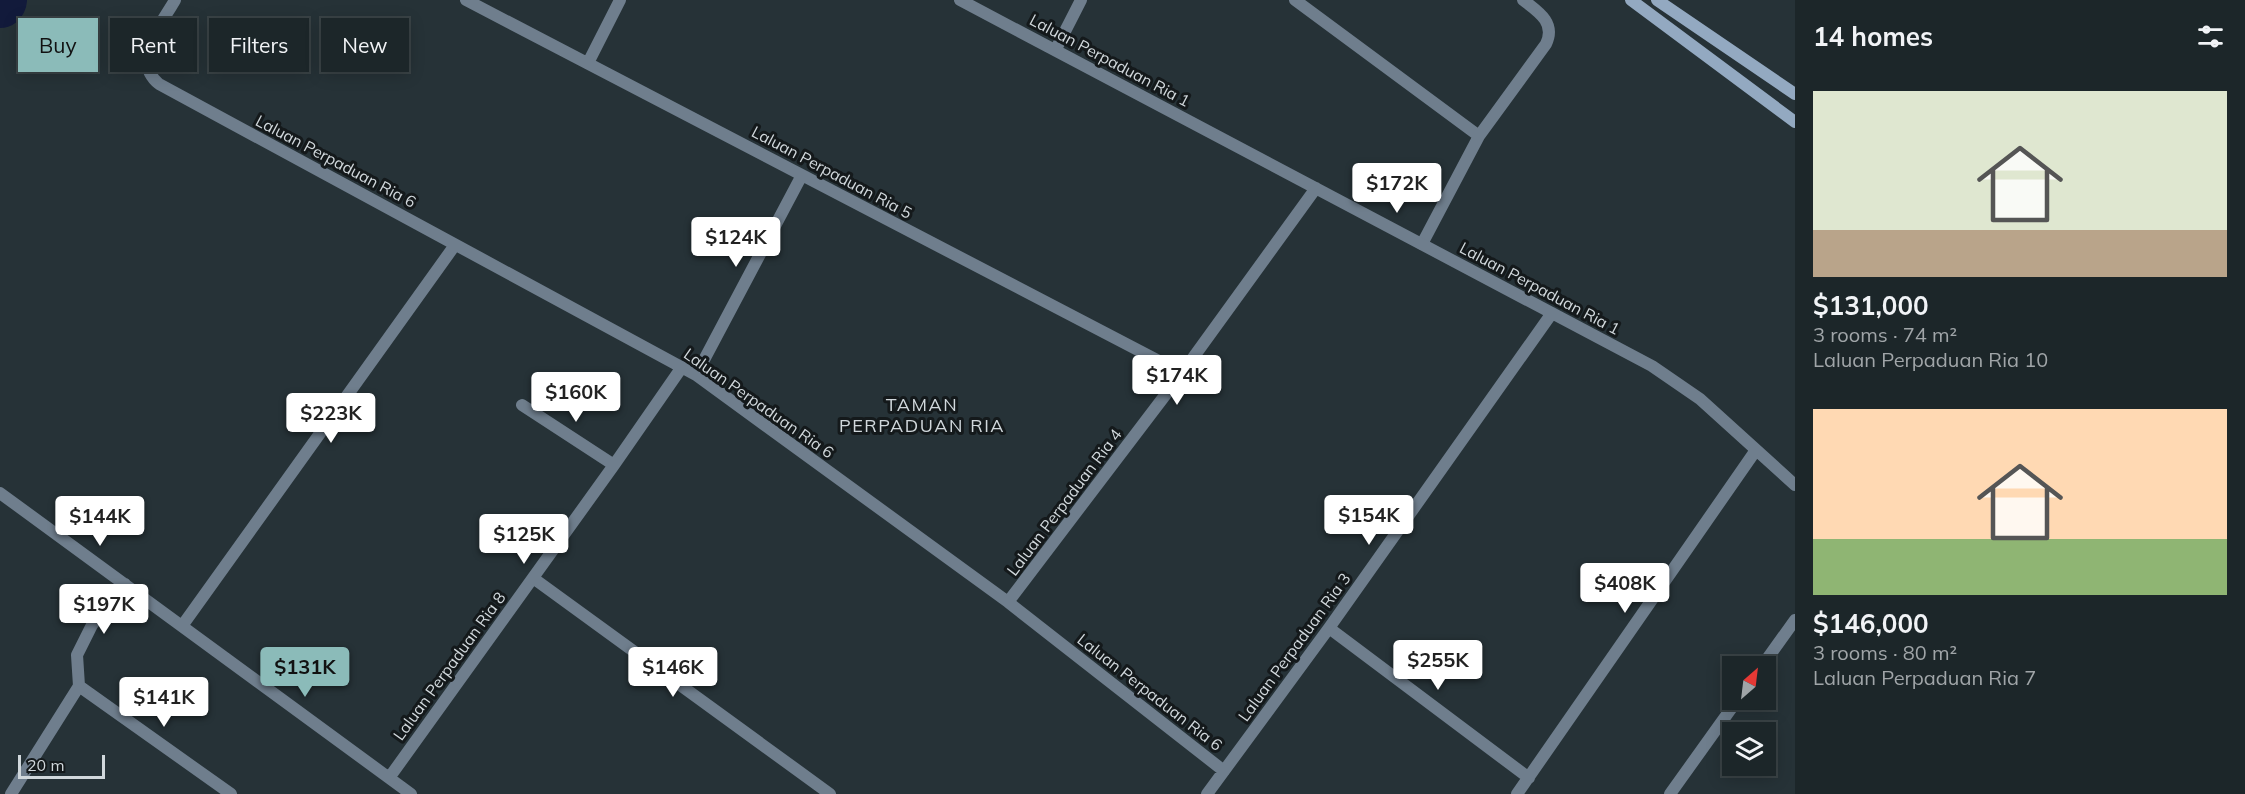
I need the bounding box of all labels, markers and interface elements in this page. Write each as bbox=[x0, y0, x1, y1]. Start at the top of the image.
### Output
street label: Laluan Perpaduan Ria 1 bbox=[1026, 9, 1194, 111]
chip: Buy bbox=[18, 18, 98, 72]
chip: Rent bbox=[110, 18, 197, 72]
chip: Filters bbox=[209, 18, 309, 72]
chip: New bbox=[321, 18, 409, 72]
text: 14 homes bbox=[1813, 20, 1933, 53]
icon: filters bbox=[2194, 20, 2227, 53]
street label: Laluan Perpaduan Ria 6 bbox=[252, 110, 420, 212]
street label: Laluan Perpaduan Ria 5 bbox=[748, 121, 916, 223]
icon: home bbox=[1966, 130, 2074, 238]
pin: $172K bbox=[1355, 163, 1439, 214]
text: $172K bbox=[1366, 170, 1428, 195]
pin: $124K bbox=[694, 217, 778, 268]
text: $124K bbox=[705, 224, 767, 249]
street label: Laluan Perpaduan Ria 1 bbox=[1456, 237, 1624, 339]
text: $131,000 bbox=[1813, 289, 1929, 322]
text: 3 rooms · 74 m² bbox=[1813, 322, 1957, 347]
street label: Laluan Perpaduan Ria 6 bbox=[680, 344, 838, 462]
text: Laluan Perpaduan Ria 10 bbox=[1813, 347, 2048, 372]
pin: $174K bbox=[1135, 355, 1219, 406]
text: $174K bbox=[1146, 362, 1208, 387]
pin: $160K bbox=[534, 372, 618, 423]
text: $160K bbox=[545, 379, 607, 404]
pin: $223K bbox=[289, 393, 373, 444]
district label: TAMAN PERPADUAN RIA bbox=[839, 393, 1005, 437]
text: $223K bbox=[300, 400, 362, 425]
street label: Laluan Perpaduan Ria 4 bbox=[1002, 424, 1126, 579]
icon: home bbox=[1966, 448, 2074, 556]
pin: $154K bbox=[1327, 495, 1411, 546]
pin: $144K bbox=[58, 496, 142, 547]
text: $154K bbox=[1338, 502, 1400, 527]
text: $144K bbox=[69, 503, 131, 528]
pin: $125K bbox=[482, 514, 566, 565]
text: $125K bbox=[493, 521, 555, 546]
pin: $408K bbox=[1583, 563, 1667, 614]
street label: Laluan Perpaduan Ria 3 bbox=[1233, 569, 1355, 725]
text: $408K bbox=[1594, 570, 1656, 595]
pin: $197K bbox=[62, 584, 146, 635]
street label: Laluan Perpaduan Ria 8 bbox=[388, 588, 510, 744]
text: $197K bbox=[73, 591, 135, 616]
text: $146,000 bbox=[1813, 607, 1929, 640]
street label: Laluan Perpaduan Ria 6 bbox=[1074, 629, 1226, 755]
pin: $255K bbox=[1396, 640, 1480, 691]
text: 3 rooms · 80 m² bbox=[1813, 640, 1957, 665]
pin: $131K bbox=[263, 647, 347, 698]
pin: $146K bbox=[631, 647, 715, 698]
text: $255K bbox=[1407, 647, 1469, 672]
text: $131K bbox=[274, 654, 336, 679]
text: $146K bbox=[642, 654, 704, 679]
north arrow bbox=[1722, 656, 1776, 710]
map controls bbox=[1722, 656, 1776, 776]
text: Laluan Perpaduan Ria 7 bbox=[1813, 665, 2036, 690]
pin: $141K bbox=[122, 677, 206, 728]
text: $141K bbox=[133, 684, 195, 709]
button: layers bbox=[1722, 722, 1776, 776]
scale bar bbox=[18, 752, 105, 780]
text: 20 m bbox=[27, 755, 64, 775]

